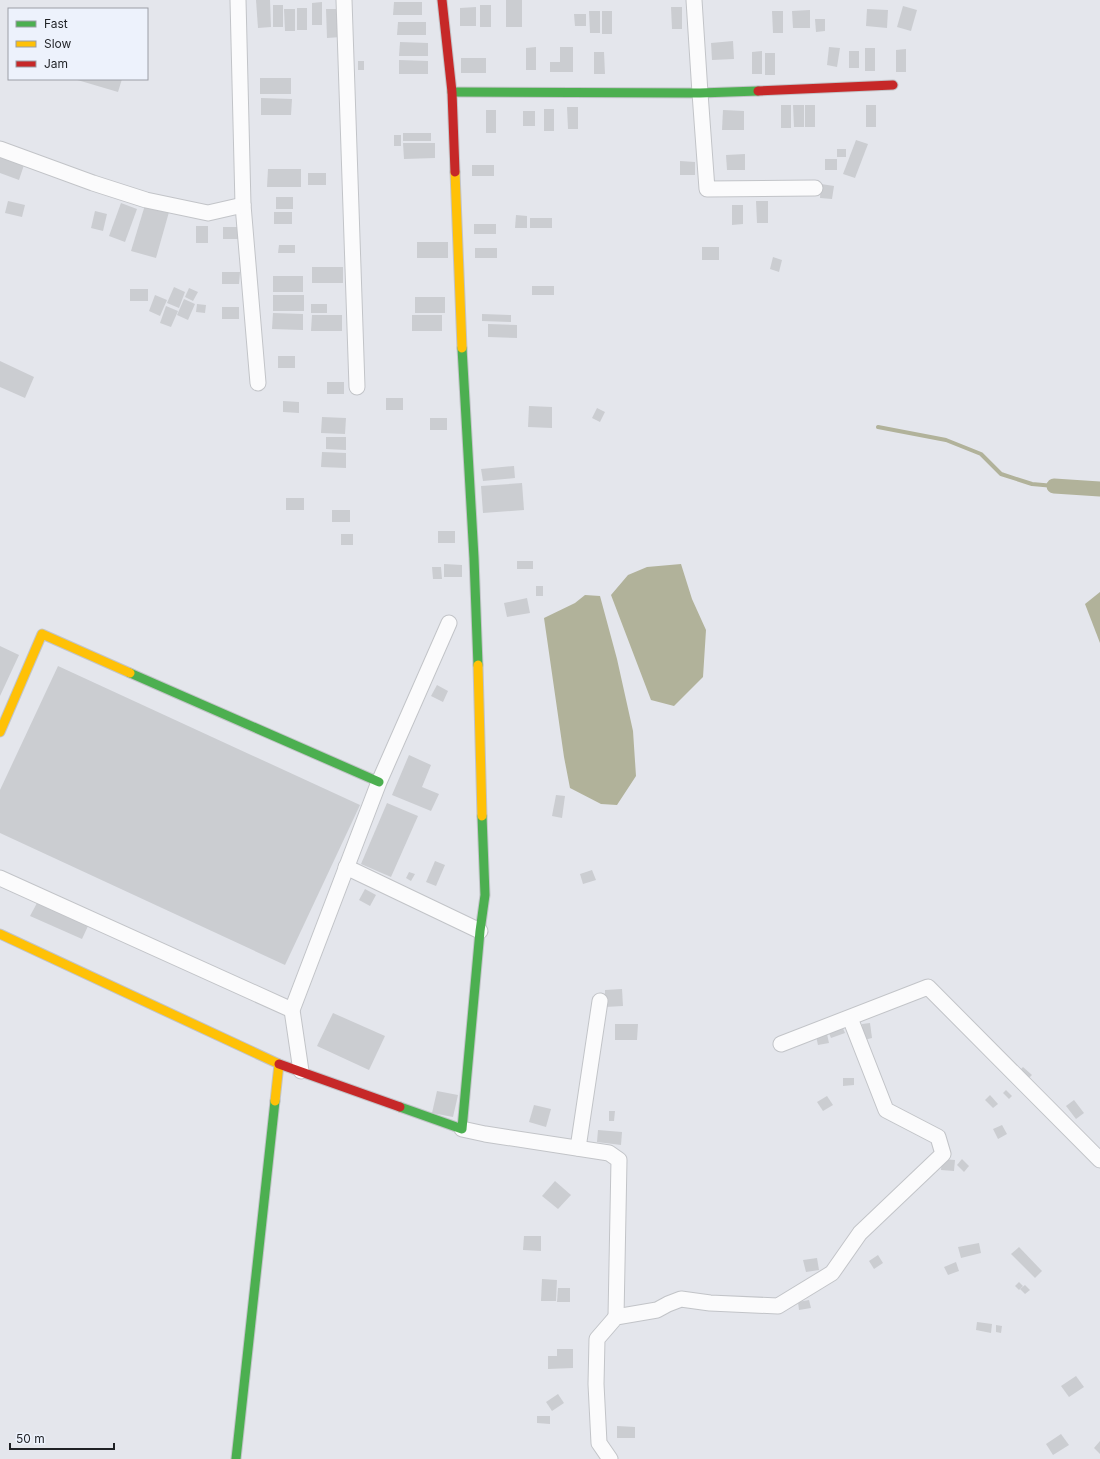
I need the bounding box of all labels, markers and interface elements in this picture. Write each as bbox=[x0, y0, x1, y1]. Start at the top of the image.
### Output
legend bbox=[8, 8, 148, 80]
text: Fast bbox=[44, 16, 68, 31]
text: Slow bbox=[44, 36, 72, 51]
text: Jam bbox=[44, 56, 68, 71]
scale bar bbox=[10, 1425, 114, 1451]
text: 50 m bbox=[16, 1431, 45, 1446]

